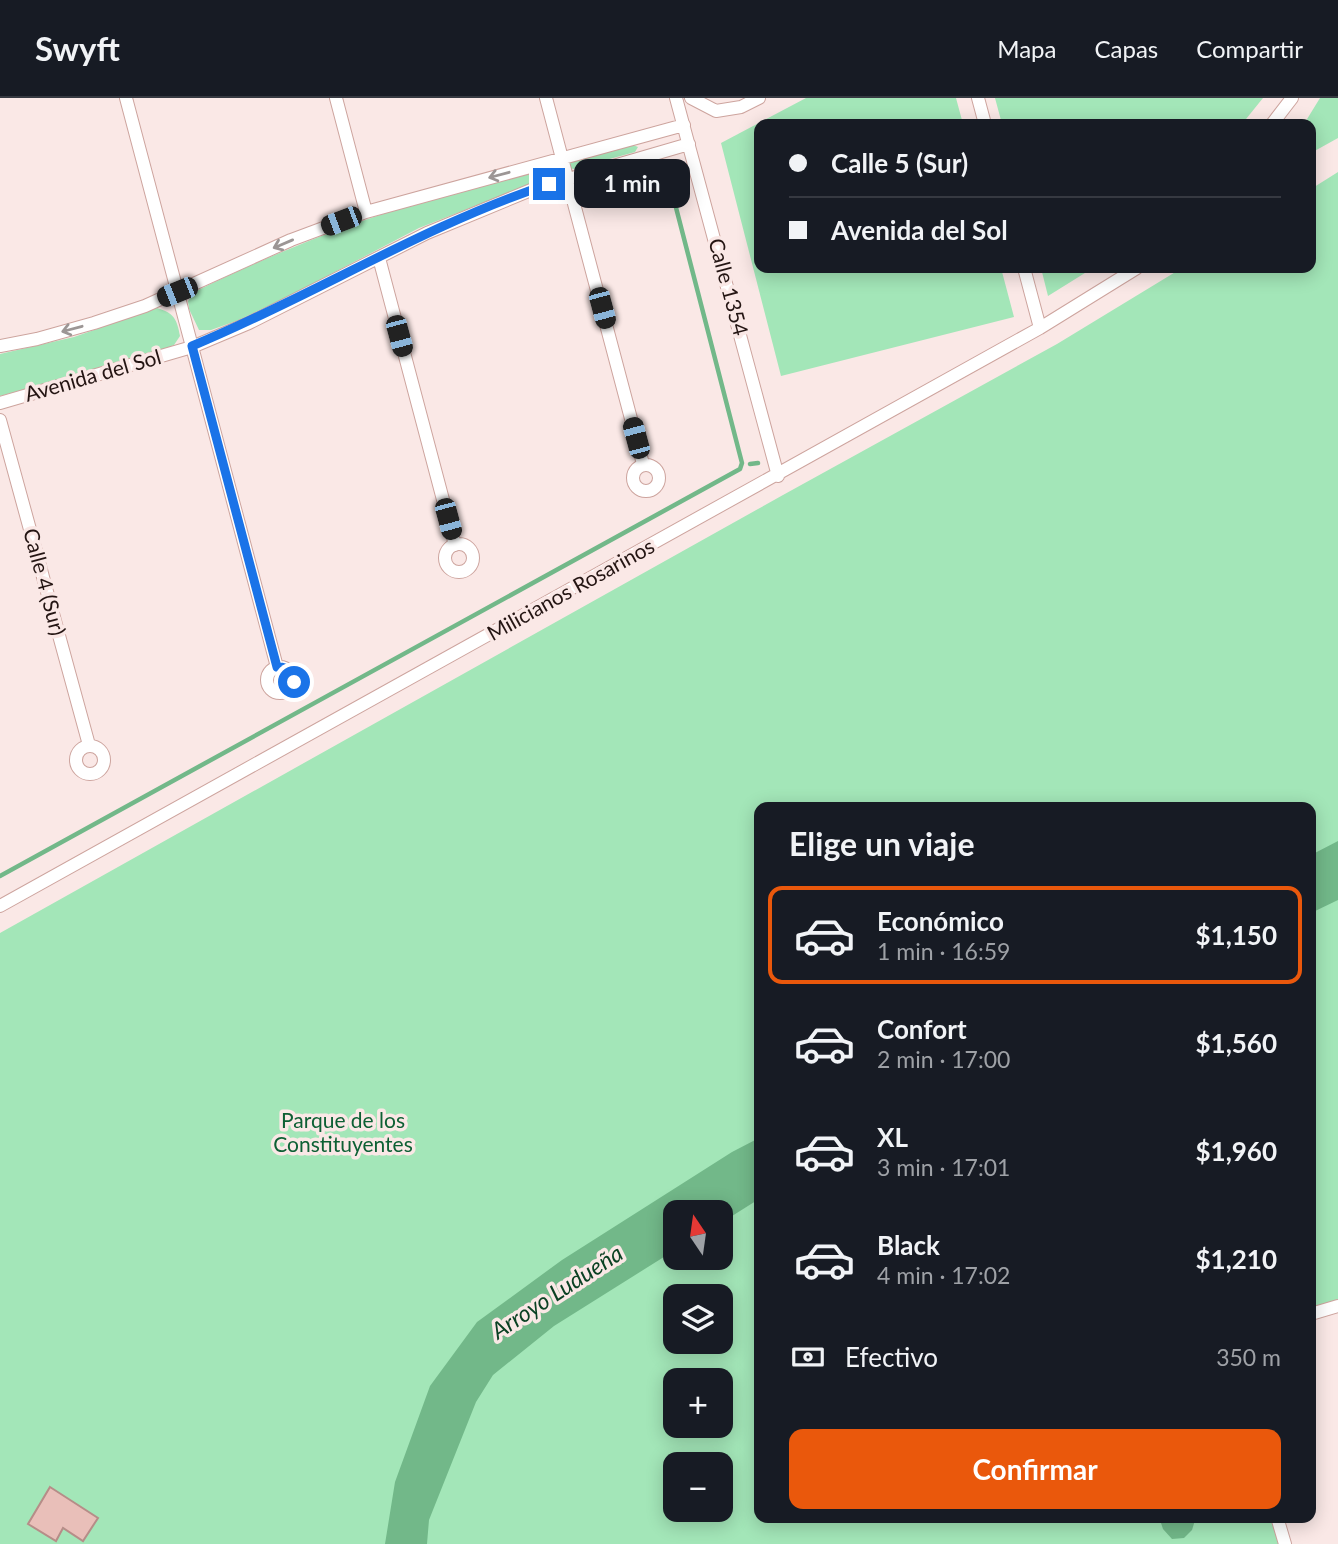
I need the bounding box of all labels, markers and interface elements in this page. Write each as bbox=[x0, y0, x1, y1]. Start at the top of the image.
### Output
text: Swyft bbox=[35, 28, 120, 68]
text: Mapa bbox=[997, 34, 1056, 63]
text: Capas bbox=[1094, 34, 1158, 63]
text: Compartir bbox=[1196, 34, 1303, 63]
text: Calle 5 (Sur) bbox=[831, 147, 968, 179]
callout: 1 min bbox=[574, 160, 689, 208]
route end bbox=[533, 168, 565, 200]
text: 1 min bbox=[603, 169, 661, 197]
one-way arrow bbox=[488, 170, 510, 183]
car bbox=[318, 204, 365, 238]
text: Avenida del Sol bbox=[831, 214, 1008, 246]
street label: Calle 1354 bbox=[704, 235, 754, 338]
one-way arrow bbox=[272, 238, 294, 251]
car bbox=[154, 274, 201, 310]
car bbox=[587, 285, 618, 331]
car bbox=[384, 313, 415, 359]
one-way arrow bbox=[61, 324, 83, 337]
street label: Avenida del Sol bbox=[22, 343, 164, 406]
car bbox=[621, 415, 652, 461]
car bbox=[433, 496, 464, 542]
street label: Calle 4 (Sur) bbox=[19, 525, 72, 638]
street label: Milicianos Rosarinos bbox=[482, 532, 658, 645]
route start bbox=[278, 666, 310, 698]
text: Elige un viaje bbox=[789, 824, 974, 863]
icon: car bbox=[793, 904, 856, 967]
text: Económico bbox=[877, 905, 1004, 937]
text: $1,150 bbox=[1196, 919, 1277, 951]
text: 1 min · 16:59 bbox=[877, 937, 1010, 965]
icon: car bbox=[793, 1012, 856, 1075]
text: Confort bbox=[877, 1013, 967, 1045]
text: $1,560 bbox=[1196, 1027, 1277, 1059]
text: 2 min · 17:00 bbox=[877, 1045, 1010, 1073]
park label: Parque de los Constituyentes bbox=[273, 1107, 413, 1156]
icon: car bbox=[793, 1120, 856, 1183]
text: XL bbox=[877, 1121, 908, 1153]
text: $1,960 bbox=[1196, 1135, 1277, 1167]
text: 3 min · 17:01 bbox=[877, 1153, 1010, 1181]
north arrow bbox=[663, 1200, 733, 1270]
map controls bbox=[663, 1200, 733, 1522]
icon: car bbox=[793, 1228, 856, 1291]
text: Black bbox=[877, 1229, 940, 1261]
water label: Arroyo Ludueña bbox=[485, 1238, 628, 1345]
text: $1,210 bbox=[1196, 1243, 1277, 1275]
text: 4 min · 17:02 bbox=[877, 1261, 1010, 1289]
button: layers bbox=[663, 1284, 733, 1354]
icon: cash bbox=[789, 1338, 827, 1376]
text: Efectivo bbox=[845, 1341, 938, 1373]
text: 350 m bbox=[1216, 1343, 1281, 1371]
button: + bbox=[663, 1368, 733, 1438]
button: Confirmar bbox=[789, 1429, 1281, 1509]
button: − bbox=[663, 1452, 733, 1522]

